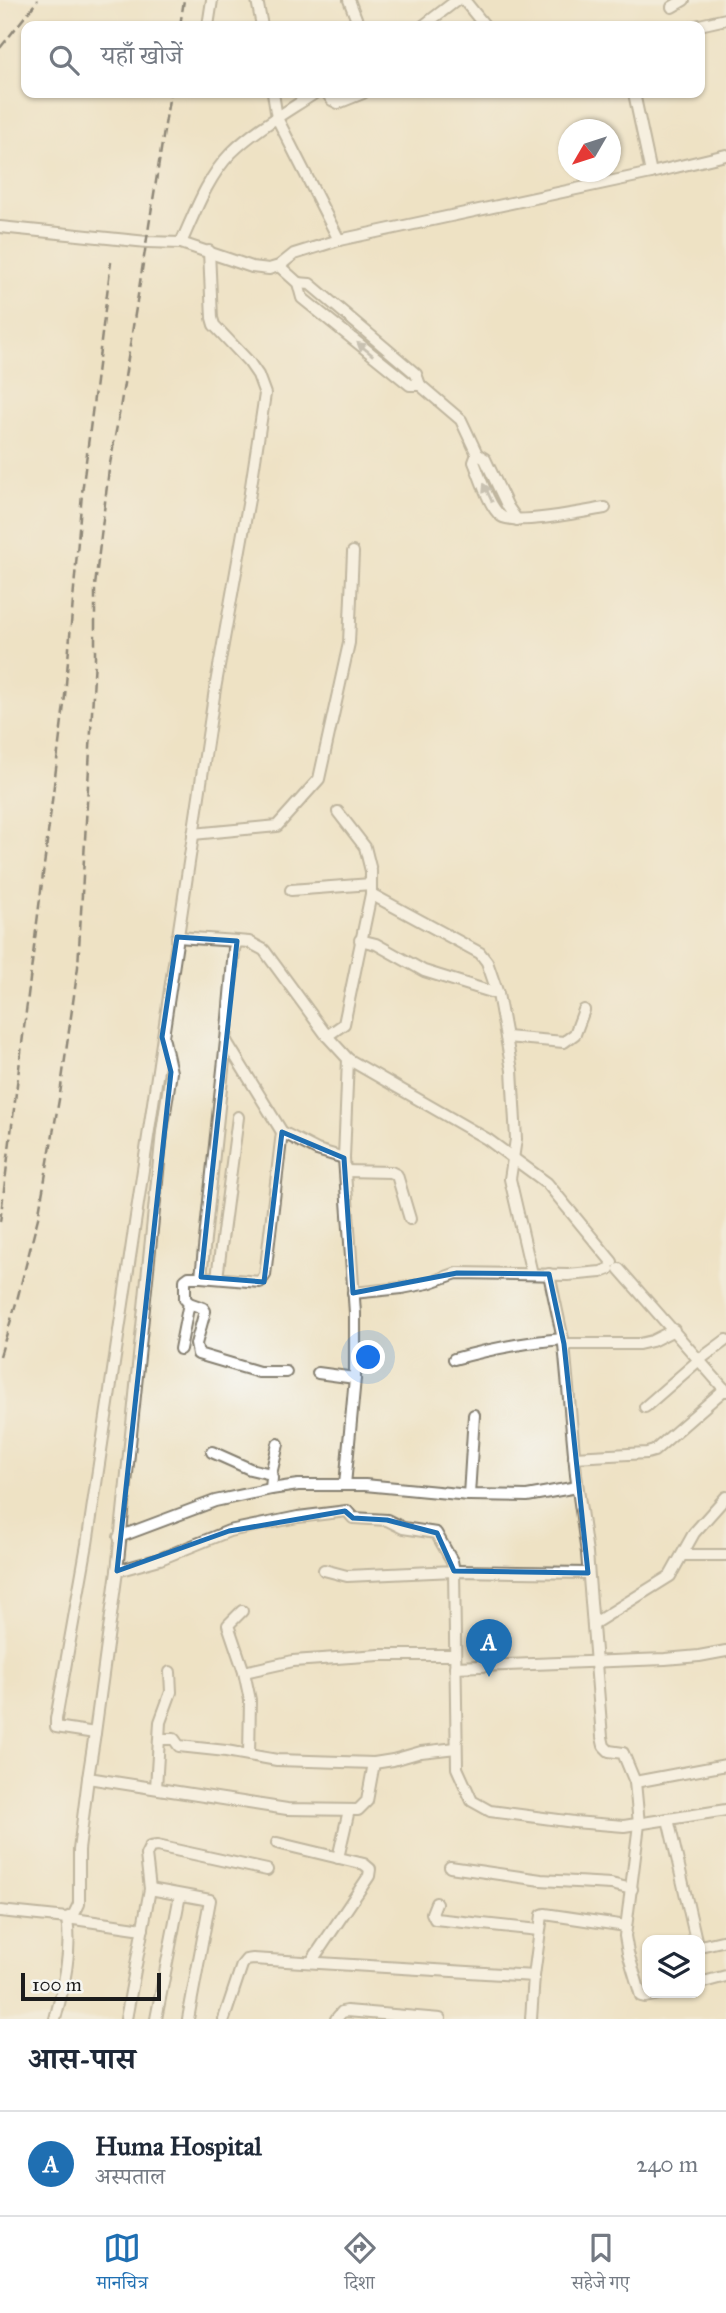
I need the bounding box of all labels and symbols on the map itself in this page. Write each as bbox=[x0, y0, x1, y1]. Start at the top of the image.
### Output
north arrow bbox=[558, 119, 621, 182]
one-way arrow bbox=[356, 341, 374, 356]
one-way arrow bbox=[482, 483, 493, 503]
your location bbox=[351, 1340, 385, 1374]
pin: A bbox=[466, 1619, 512, 1677]
scale bar bbox=[21, 1970, 161, 2002]

